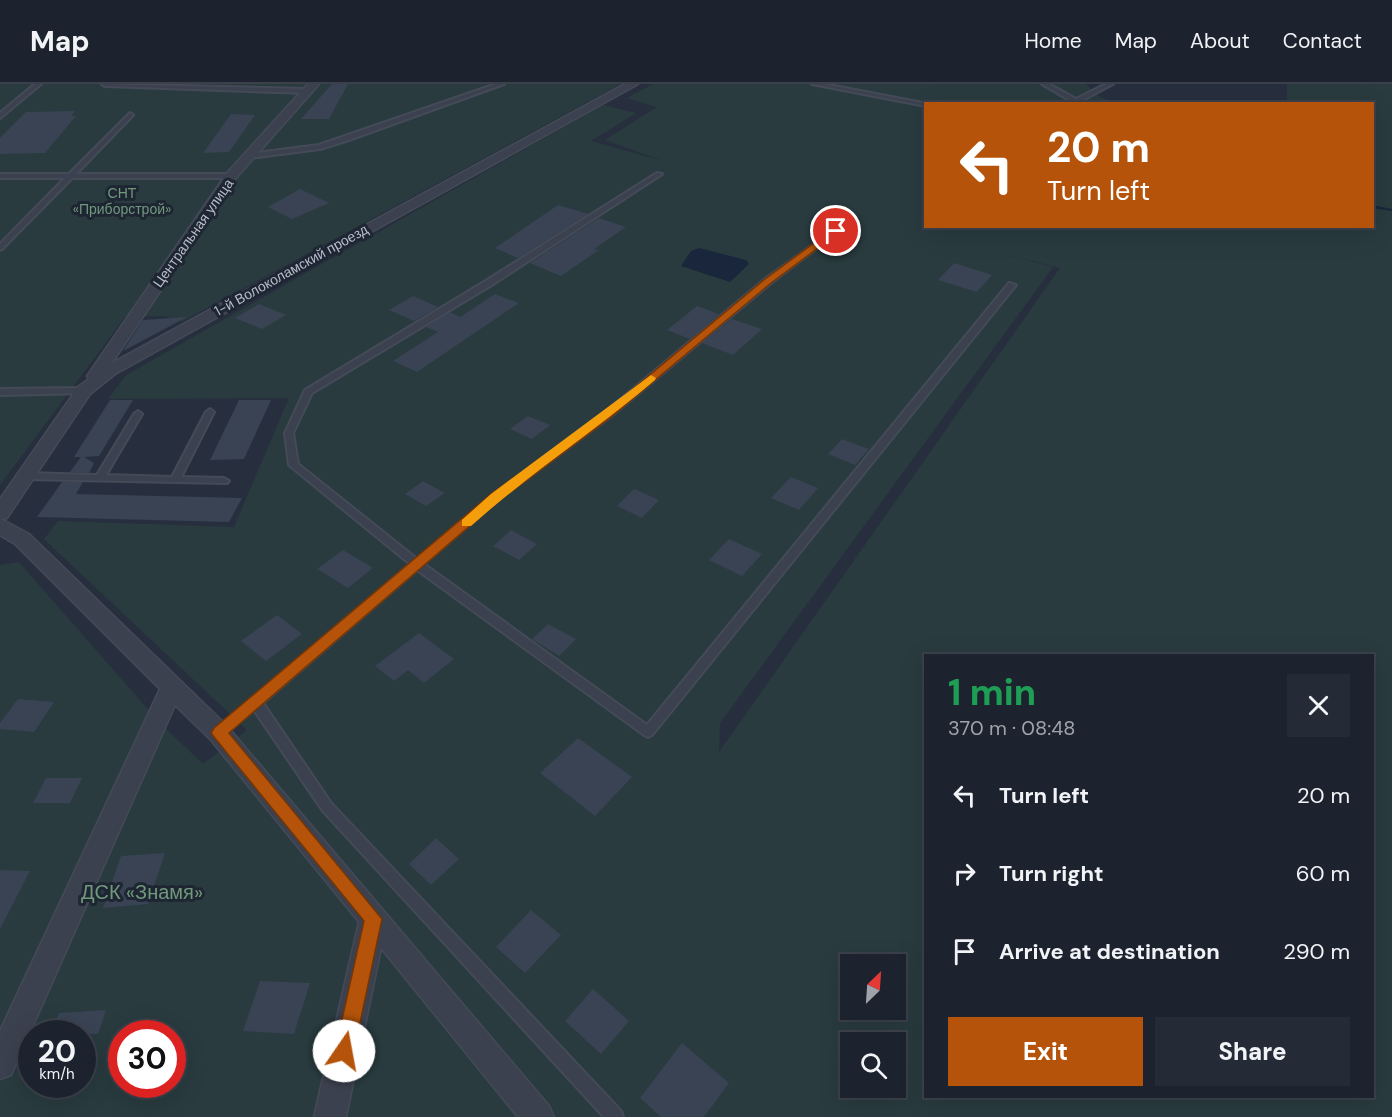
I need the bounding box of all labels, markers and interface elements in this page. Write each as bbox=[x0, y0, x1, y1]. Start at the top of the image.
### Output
text: Map bbox=[30, 23, 90, 60]
text: Home bbox=[1024, 27, 1082, 55]
text: Map bbox=[1115, 27, 1157, 55]
text: About bbox=[1190, 27, 1250, 55]
text: Contact bbox=[1283, 27, 1362, 55]
text: 20 m bbox=[1047, 120, 1150, 175]
icon: left bbox=[948, 126, 1026, 204]
text: Turn left bbox=[1047, 173, 1150, 208]
street label: Центральная улица bbox=[149, 175, 237, 291]
park label: СНТ «Приборстрой» bbox=[73, 184, 171, 218]
pin bbox=[810, 205, 861, 256]
icon: arrive bbox=[819, 214, 852, 247]
street label: 1-й Волоколамский проезд bbox=[211, 220, 371, 320]
text: 1 min bbox=[948, 669, 1036, 716]
button: close bbox=[1287, 674, 1350, 737]
text: 370 m · 08:48 bbox=[948, 715, 1075, 741]
icon: left bbox=[948, 779, 981, 812]
text: Turn left bbox=[999, 781, 1089, 810]
text: 20 m bbox=[1297, 781, 1350, 810]
icon: right bbox=[948, 857, 981, 890]
text: Turn right bbox=[999, 859, 1104, 888]
text: 60 m bbox=[1296, 859, 1350, 888]
park label: ДСК «Знамя» bbox=[81, 879, 203, 905]
icon: arrive bbox=[948, 935, 981, 968]
text: Arrive at destination bbox=[999, 937, 1220, 966]
text: 290 m bbox=[1283, 937, 1350, 966]
north arrow bbox=[840, 954, 906, 1020]
map controls bbox=[840, 954, 906, 1098]
button: Exit bbox=[948, 1017, 1143, 1086]
button: Share bbox=[1155, 1017, 1350, 1086]
position arrow bbox=[312, 1019, 376, 1083]
speed limit sign: 30 bbox=[108, 1020, 186, 1098]
text: 20 bbox=[38, 1032, 76, 1071]
button: search bbox=[840, 1032, 906, 1098]
text: km/h bbox=[39, 1064, 75, 1084]

